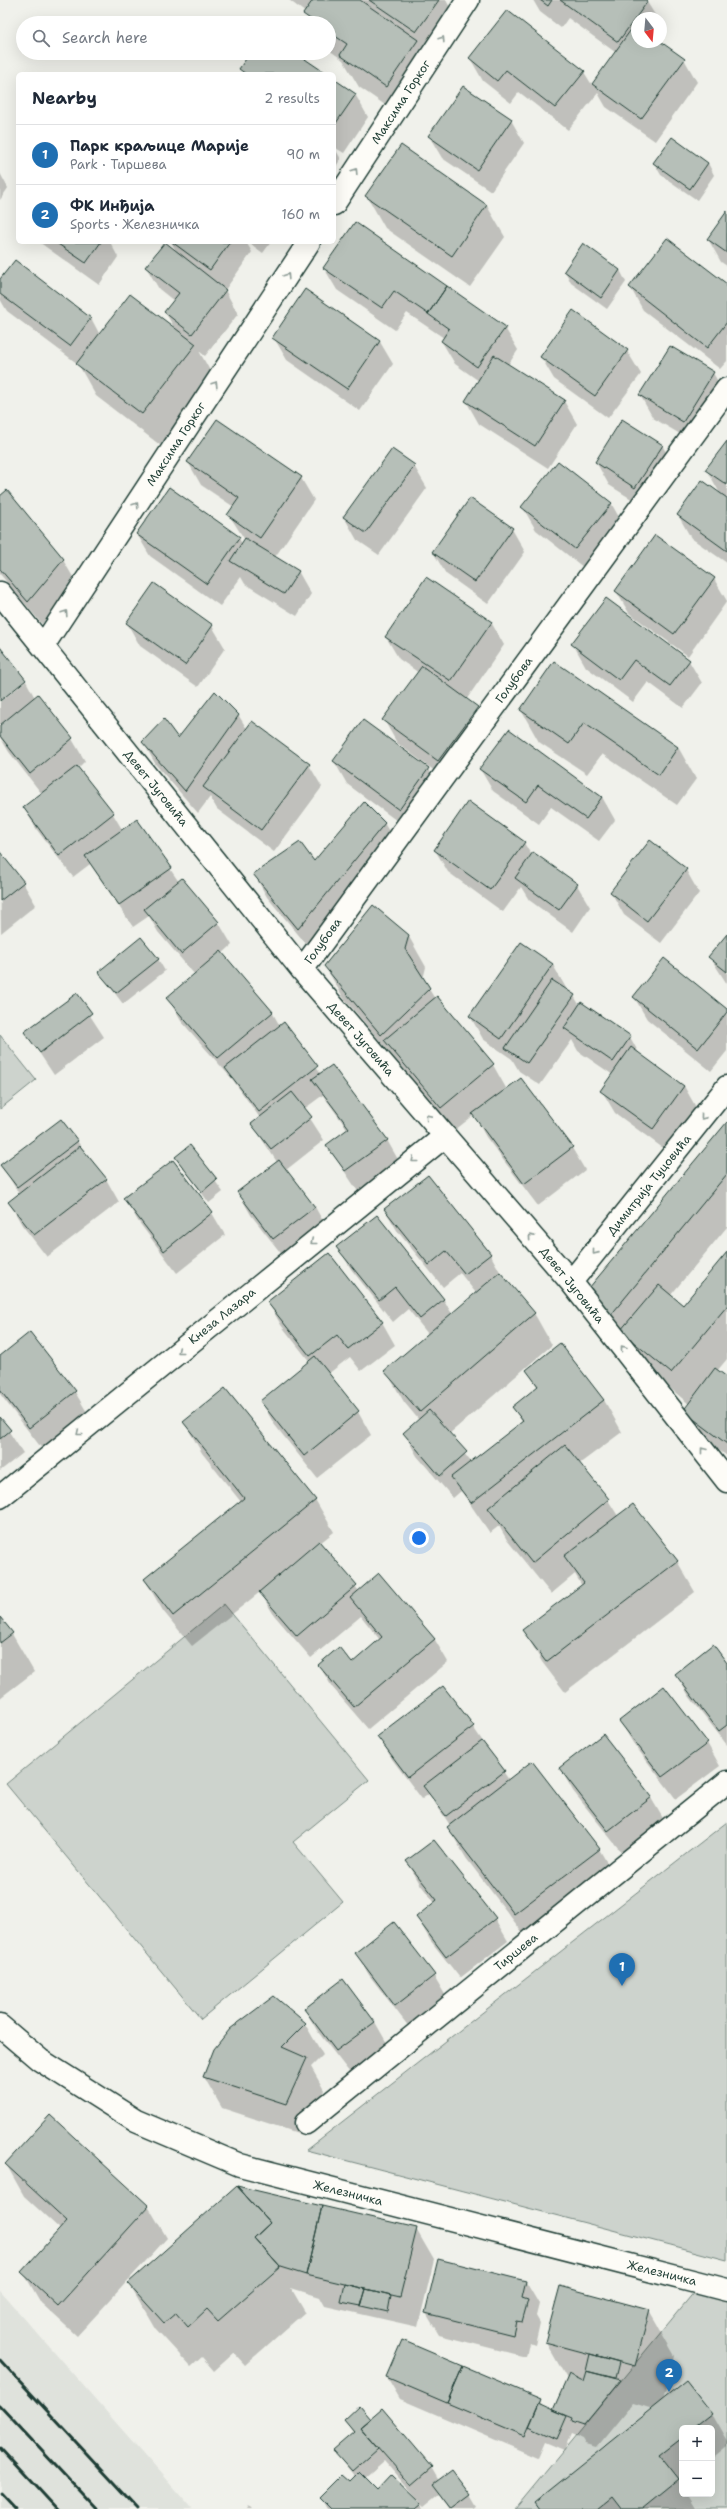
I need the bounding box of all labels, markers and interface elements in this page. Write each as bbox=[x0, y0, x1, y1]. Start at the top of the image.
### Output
north arrow bbox=[631, 12, 667, 48]
search box bbox=[16, 16, 336, 60]
icon: search bbox=[30, 27, 52, 49]
text: Search here bbox=[62, 28, 148, 48]
one-way arrow bbox=[437, 36, 445, 43]
street label: Максима Горког bbox=[368, 56, 435, 147]
text: Nearby bbox=[32, 87, 97, 109]
text: 2 results bbox=[264, 90, 320, 107]
text: Парк краљице Марије bbox=[70, 136, 249, 156]
text: 1 bbox=[42, 146, 48, 163]
text: 90 m bbox=[286, 146, 320, 163]
text: Park · Тиршева bbox=[70, 156, 167, 173]
one-way arrow bbox=[351, 168, 358, 175]
text: ФК Инђија bbox=[70, 196, 154, 216]
text: 2 bbox=[40, 206, 50, 223]
text: 160 m bbox=[282, 206, 320, 223]
text: Sports · Железничка bbox=[70, 216, 199, 233]
one-way arrow bbox=[282, 273, 290, 280]
one-way arrow bbox=[211, 381, 218, 388]
street label: Максима Горког bbox=[143, 398, 210, 489]
one-way arrow bbox=[131, 502, 138, 509]
one-way arrow bbox=[60, 610, 68, 617]
street label: Голубова bbox=[492, 653, 537, 706]
street label: Девет Југовића bbox=[120, 747, 192, 830]
street label: Голубова bbox=[301, 914, 346, 967]
street label: Девет Југовића bbox=[324, 998, 398, 1080]
one-way arrow bbox=[700, 1113, 707, 1120]
one-way arrow bbox=[426, 1114, 433, 1122]
street label: Димитрија Туцовића bbox=[603, 1131, 695, 1239]
one-way arrow bbox=[412, 1156, 419, 1163]
one-way arrow bbox=[529, 1234, 536, 1241]
one-way arrow bbox=[311, 1238, 318, 1245]
street label: Девет Југовића bbox=[536, 1244, 608, 1327]
one-way arrow bbox=[593, 1247, 600, 1254]
street label: Кнеза Лазара bbox=[185, 1284, 259, 1348]
one-way arrow bbox=[177, 1346, 185, 1353]
one-way arrow bbox=[620, 1346, 627, 1353]
one-way arrow bbox=[77, 1428, 84, 1435]
one-way arrow bbox=[701, 1448, 708, 1455]
your location bbox=[409, 1528, 429, 1548]
street label: Тиршева bbox=[491, 1929, 542, 1975]
pin: 1 bbox=[609, 1953, 635, 1986]
street label: Железничка bbox=[312, 2177, 385, 2209]
street label: Железничка bbox=[626, 2257, 699, 2289]
pin: 2 bbox=[656, 2359, 682, 2392]
map controls bbox=[679, 2425, 715, 2497]
button: + bbox=[679, 2425, 715, 2461]
button: − bbox=[679, 2461, 715, 2497]

